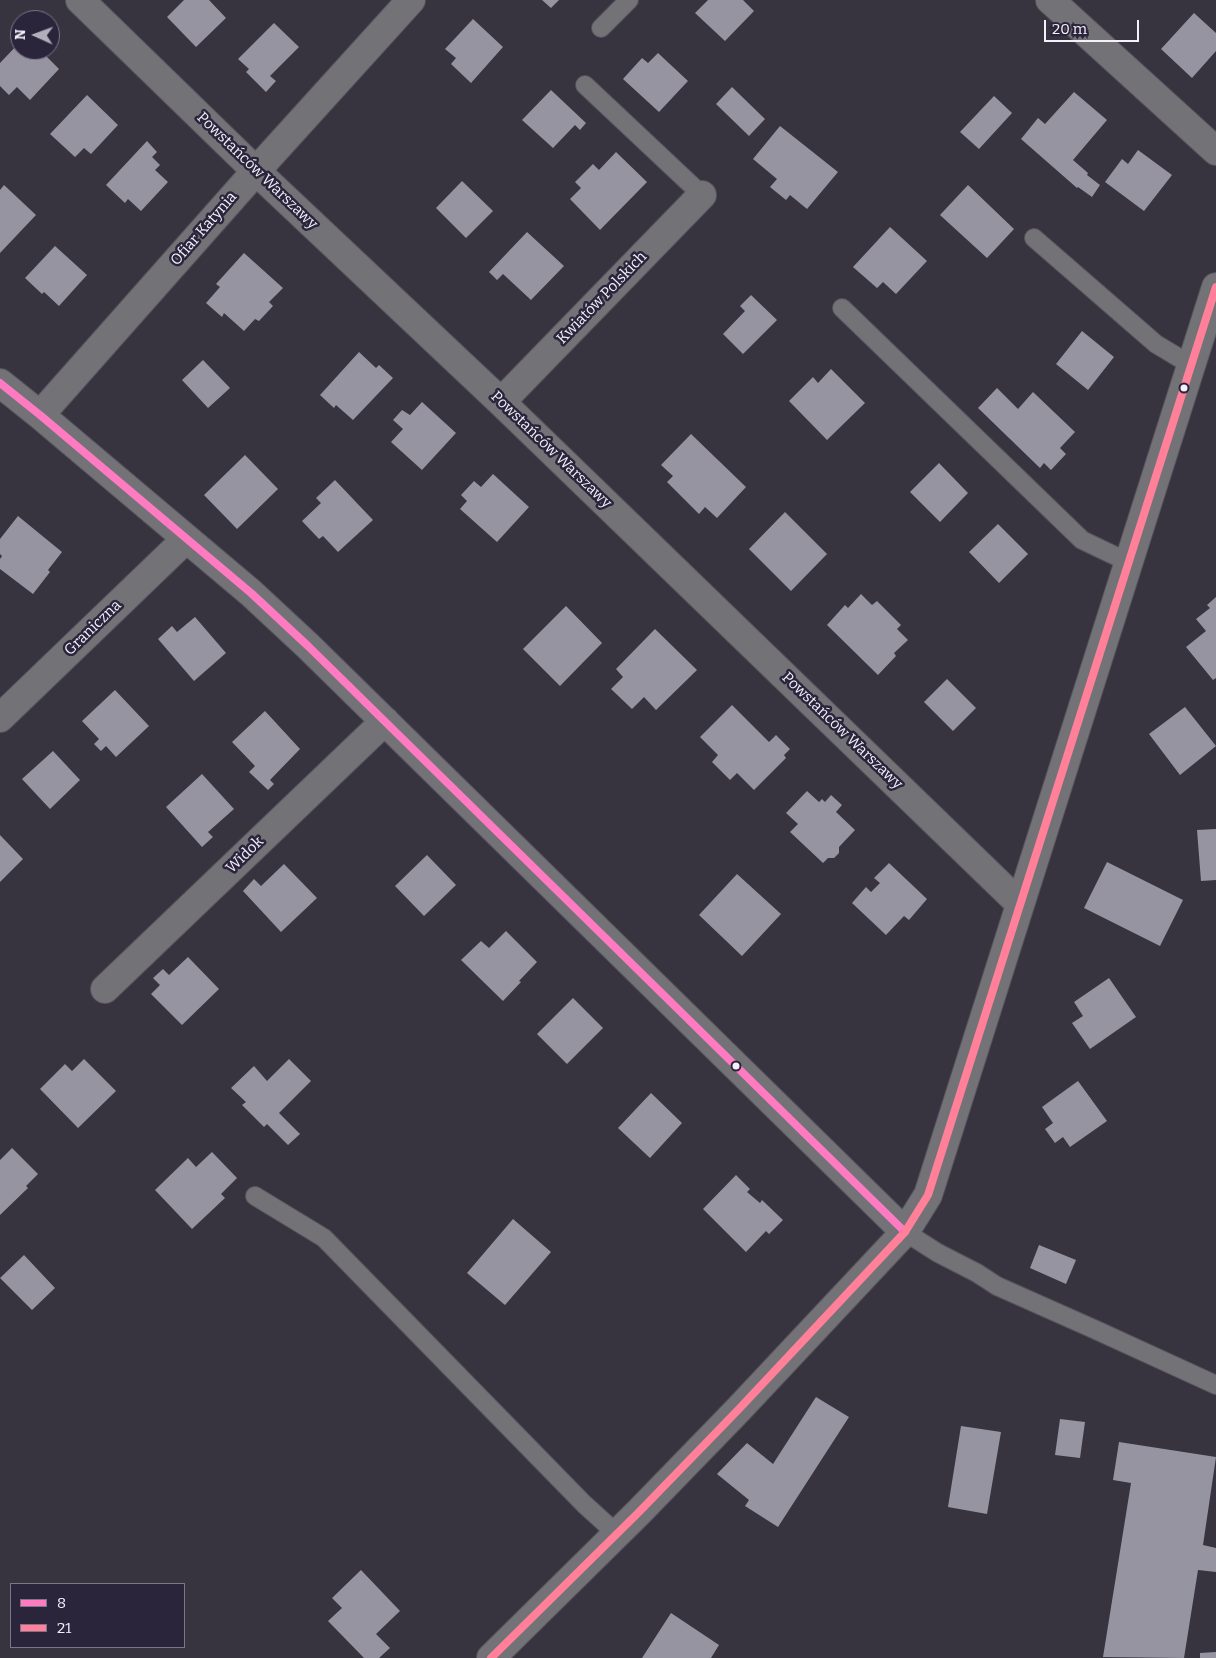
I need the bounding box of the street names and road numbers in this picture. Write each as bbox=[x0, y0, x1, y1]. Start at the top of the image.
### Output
street label: Powstańców Warszawy bbox=[193, 109, 321, 233]
street label: Ofiar Katynia bbox=[167, 188, 241, 270]
street label: Kwiatów Polskich bbox=[553, 248, 651, 348]
street label: Powstańców Warszawy bbox=[487, 388, 615, 512]
street label: Graniczna bbox=[61, 597, 125, 659]
street label: Powstańców Warszawy bbox=[778, 669, 906, 793]
street label: Widok bbox=[222, 833, 268, 877]

